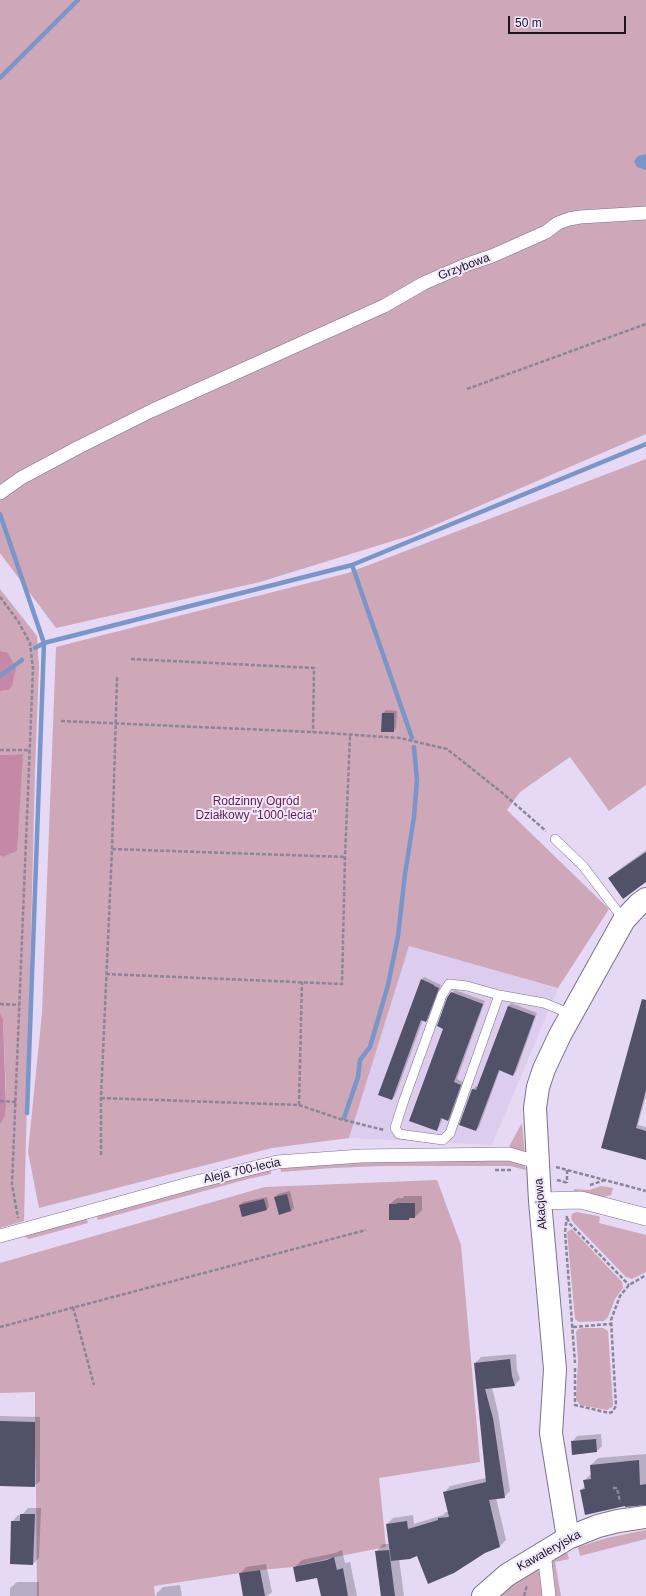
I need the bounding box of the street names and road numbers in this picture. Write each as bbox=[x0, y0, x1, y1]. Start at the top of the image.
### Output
street label: Grzybowa bbox=[436, 251, 492, 283]
street label: Aleja 700-lecia bbox=[202, 1155, 282, 1187]
street label: Akacjowa bbox=[532, 1178, 550, 1230]
street label: Kawaleryjska bbox=[515, 1528, 583, 1574]

